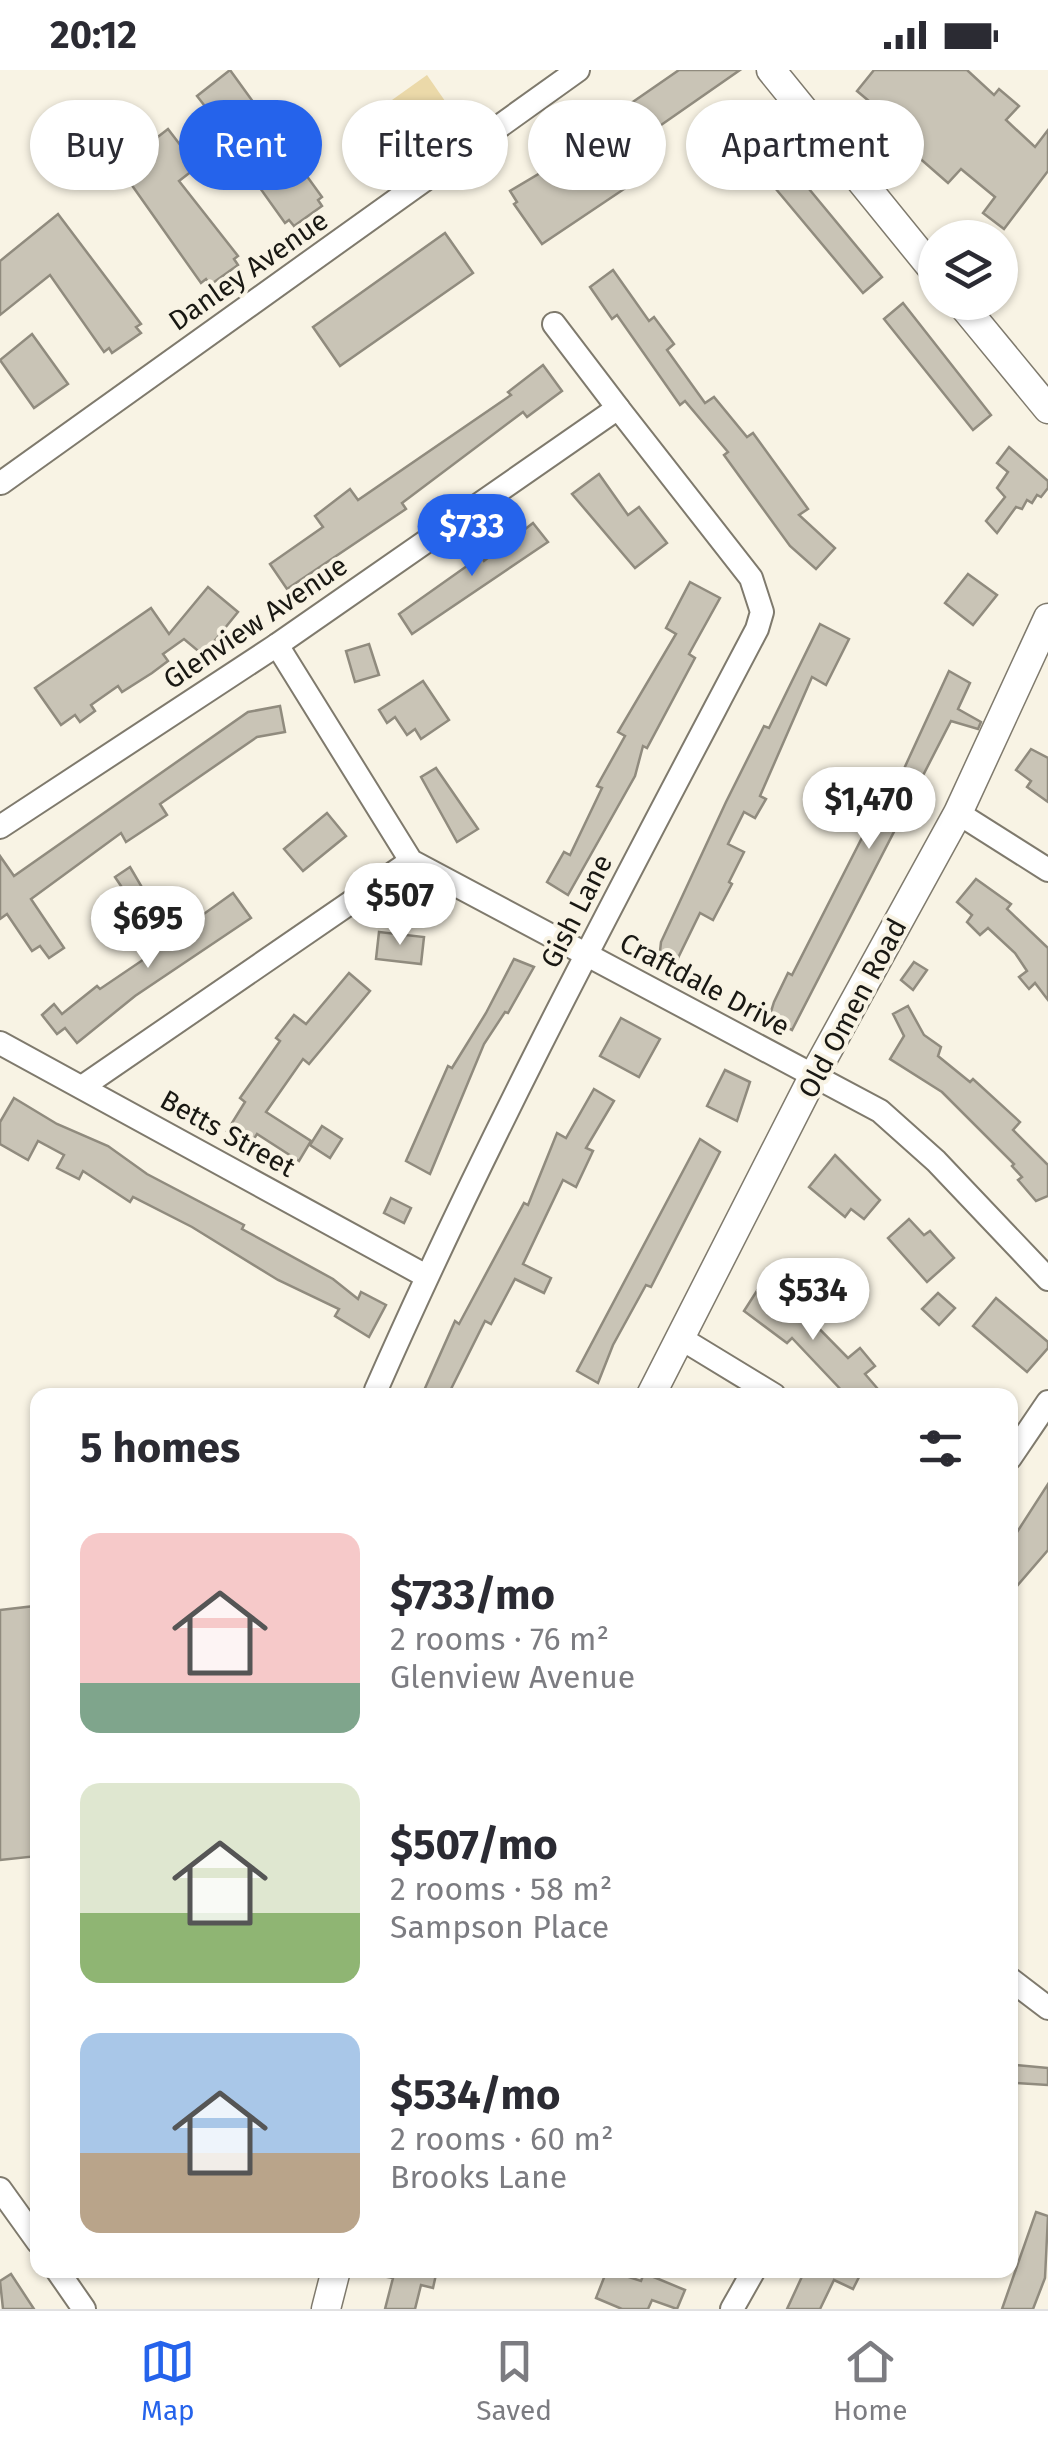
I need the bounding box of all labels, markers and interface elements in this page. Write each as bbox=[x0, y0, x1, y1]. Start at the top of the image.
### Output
text: 20:12 bbox=[50, 12, 137, 58]
chip: Buy bbox=[30, 100, 159, 190]
chip: Rent bbox=[179, 100, 322, 190]
chip: Filters bbox=[342, 100, 508, 190]
chip: New bbox=[528, 100, 666, 190]
chip: Apartment bbox=[686, 100, 924, 190]
street label: Danley Avenue bbox=[162, 203, 334, 337]
map controls bbox=[918, 220, 1018, 320]
button: layers bbox=[918, 220, 1018, 320]
pin: $733 bbox=[413, 494, 531, 579]
text: $733 bbox=[440, 507, 504, 545]
street label: Glenview Avenue bbox=[157, 549, 353, 696]
pin: $1,470 bbox=[788, 767, 950, 852]
text: $1,470 bbox=[825, 780, 913, 818]
street label: Gish Lane bbox=[534, 849, 619, 974]
pin: $507 bbox=[341, 863, 459, 948]
text: $507 bbox=[366, 876, 434, 914]
pin: $695 bbox=[89, 886, 207, 971]
text: $695 bbox=[113, 899, 183, 937]
street label: Old Omen Road bbox=[791, 913, 914, 1104]
street label: Craftdale Drive bbox=[614, 926, 795, 1043]
street label: Betts Street bbox=[155, 1083, 302, 1184]
pin: $534 bbox=[754, 1258, 872, 1343]
text: $534 bbox=[778, 1271, 848, 1309]
icon: filters bbox=[913, 1421, 968, 1476]
text: 5 homes bbox=[80, 1423, 240, 1473]
text: $733/mo bbox=[390, 1570, 555, 1620]
icon: home bbox=[160, 1573, 280, 1693]
text: 2 rooms · 76 m² bbox=[390, 1620, 609, 1658]
text: Glenview Avenue bbox=[390, 1658, 635, 1696]
text: $507/mo bbox=[390, 1820, 558, 1870]
icon: home bbox=[160, 1823, 280, 1943]
text: 2 rooms · 58 m² bbox=[390, 1870, 612, 1908]
text: Sampson Place bbox=[390, 1908, 609, 1946]
text: $534/mo bbox=[390, 2070, 560, 2120]
icon: home bbox=[160, 2073, 280, 2193]
text: 2 rooms · 60 m² bbox=[390, 2120, 614, 2158]
text: Brooks Lane bbox=[390, 2158, 567, 2196]
tab: Map bbox=[140, 2334, 195, 2427]
tab: Saved bbox=[476, 2334, 552, 2427]
tab: Home bbox=[833, 2334, 908, 2427]

